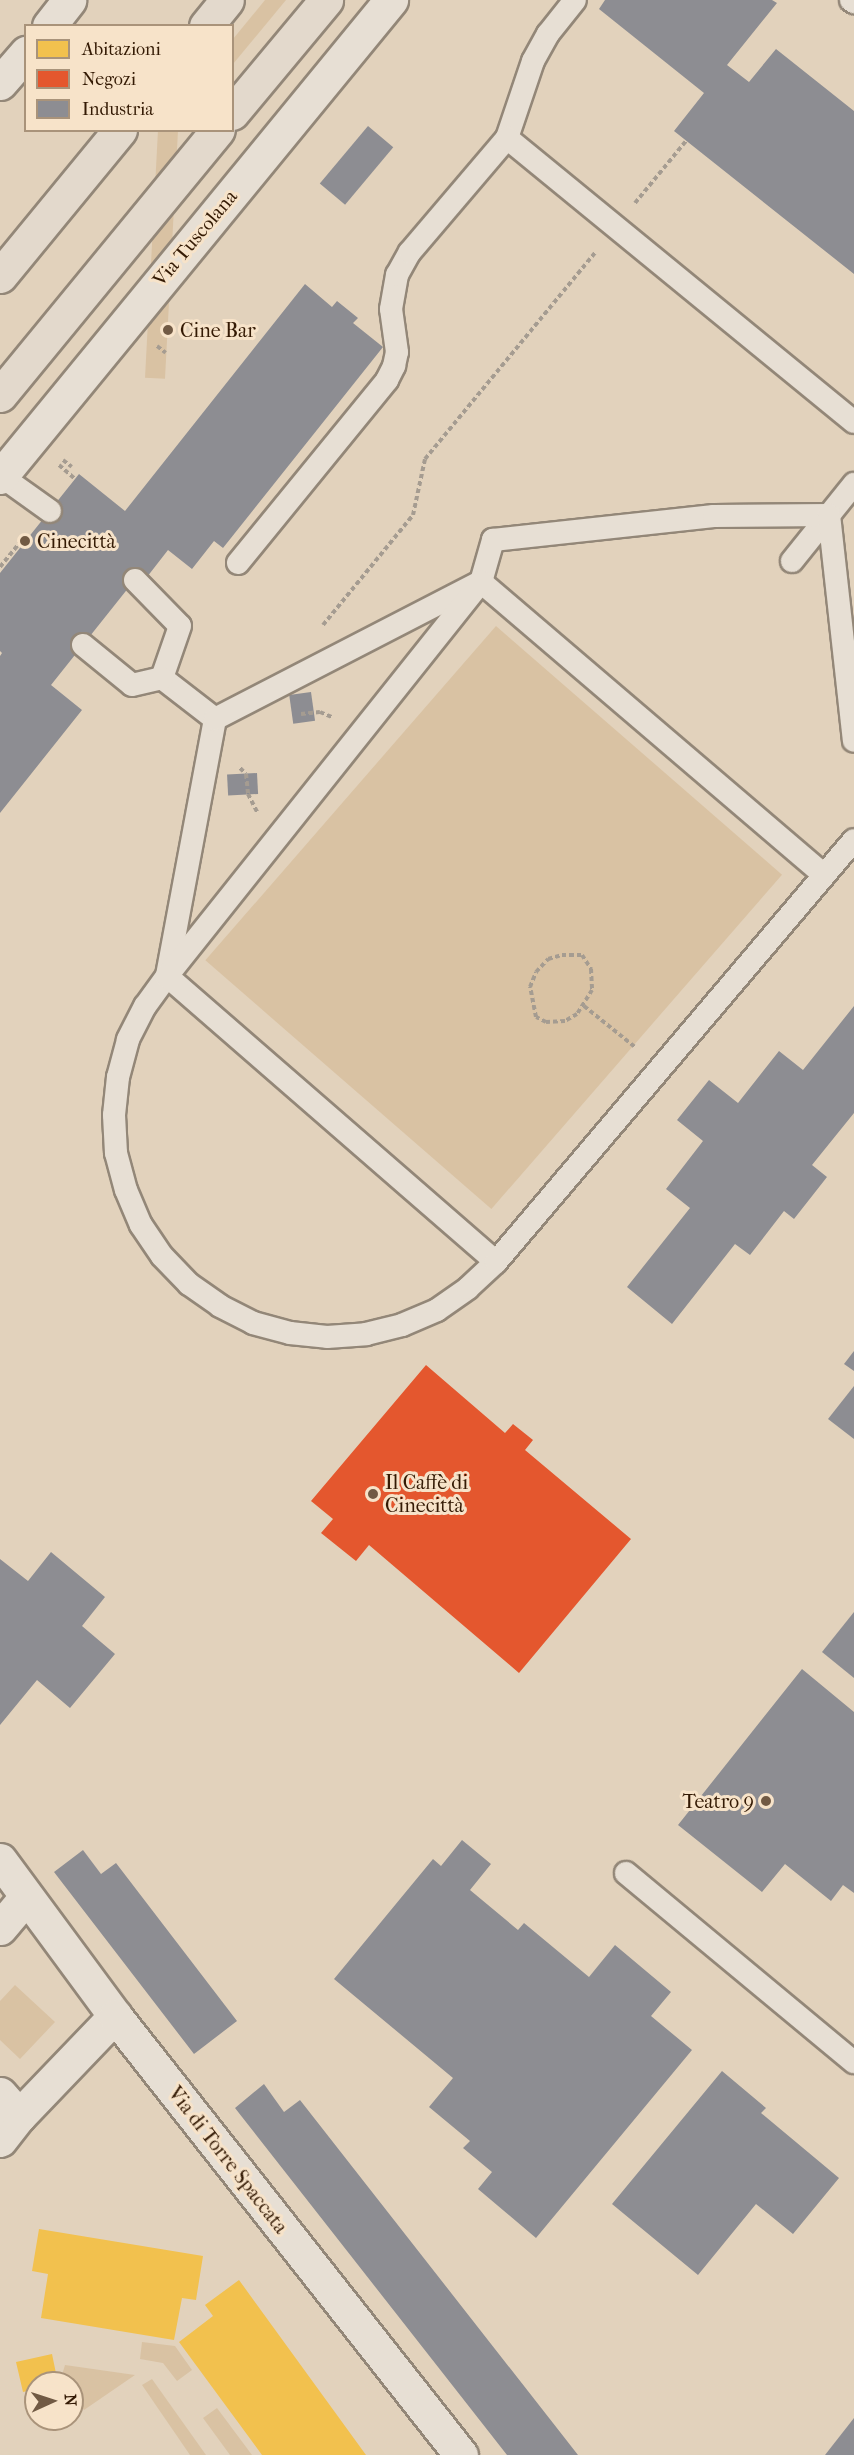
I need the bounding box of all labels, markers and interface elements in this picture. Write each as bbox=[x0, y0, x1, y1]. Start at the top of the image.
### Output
legend bbox=[24, 24, 234, 132]
text: Abitazioni bbox=[82, 39, 161, 60]
text: Negozi bbox=[82, 69, 136, 90]
text: Industria bbox=[82, 99, 154, 120]
street label: Via Tuscolana bbox=[148, 185, 242, 291]
place label: Cine Bar bbox=[180, 318, 256, 342]
marker: Cine Bar bbox=[161, 323, 175, 337]
place label: Cinecittà bbox=[37, 529, 116, 553]
marker: Cinecittà bbox=[18, 534, 32, 548]
place label: Il Caffè di Cinecittà bbox=[385, 1470, 468, 1517]
marker: Il Caffè di Cinecittà bbox=[366, 1487, 380, 1501]
place label: Teatro 9 bbox=[683, 1789, 754, 1813]
marker: Teatro 9 bbox=[759, 1794, 773, 1808]
street label: Via di Torre Spaccata bbox=[163, 2082, 293, 2238]
north arrow bbox=[24, 2371, 84, 2431]
text: N bbox=[61, 2394, 80, 2407]

